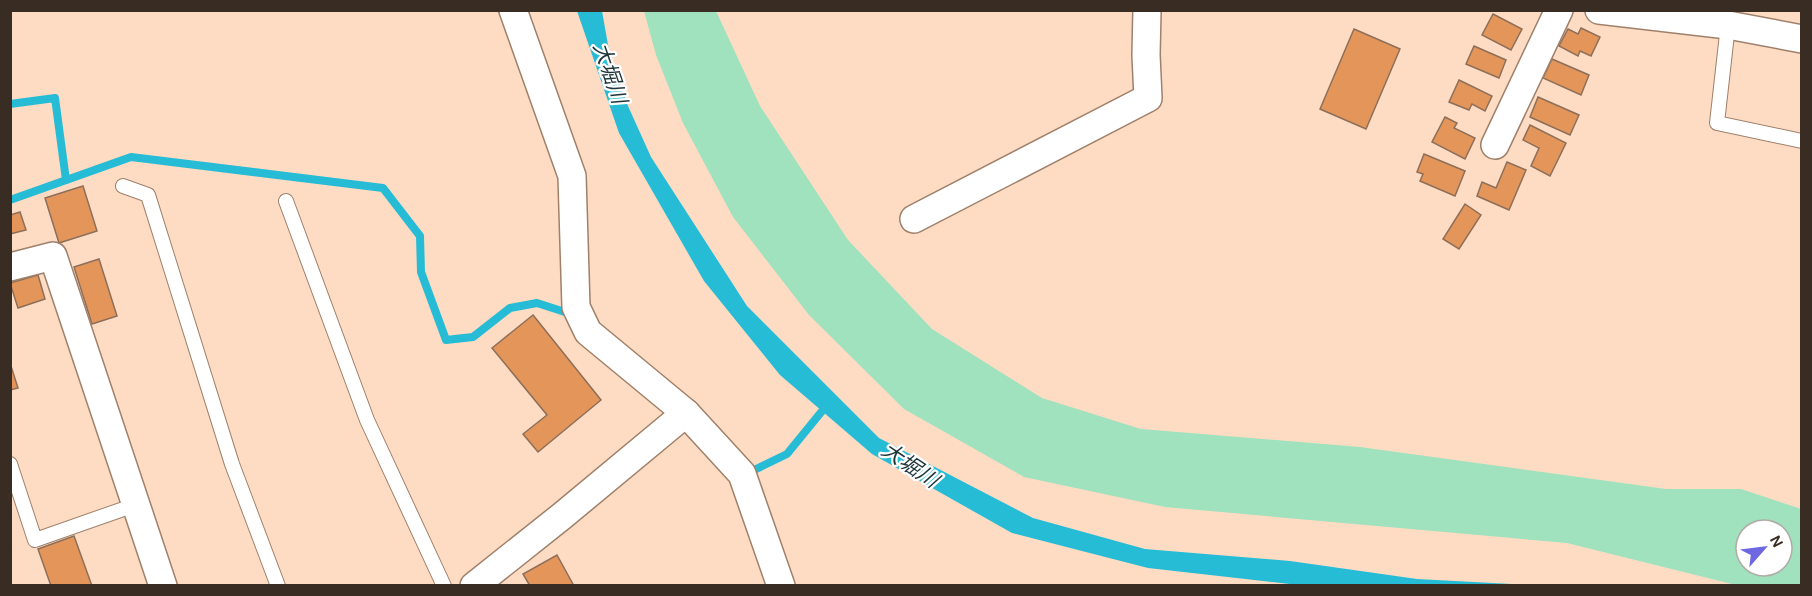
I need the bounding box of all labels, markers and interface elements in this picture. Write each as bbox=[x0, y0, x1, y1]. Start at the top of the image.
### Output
water label: 大堀川 bbox=[588, 39, 632, 109]
water label: 大堀川 bbox=[877, 437, 944, 494]
north arrow bbox=[1734, 518, 1794, 578]
text: N bbox=[1766, 532, 1788, 551]

